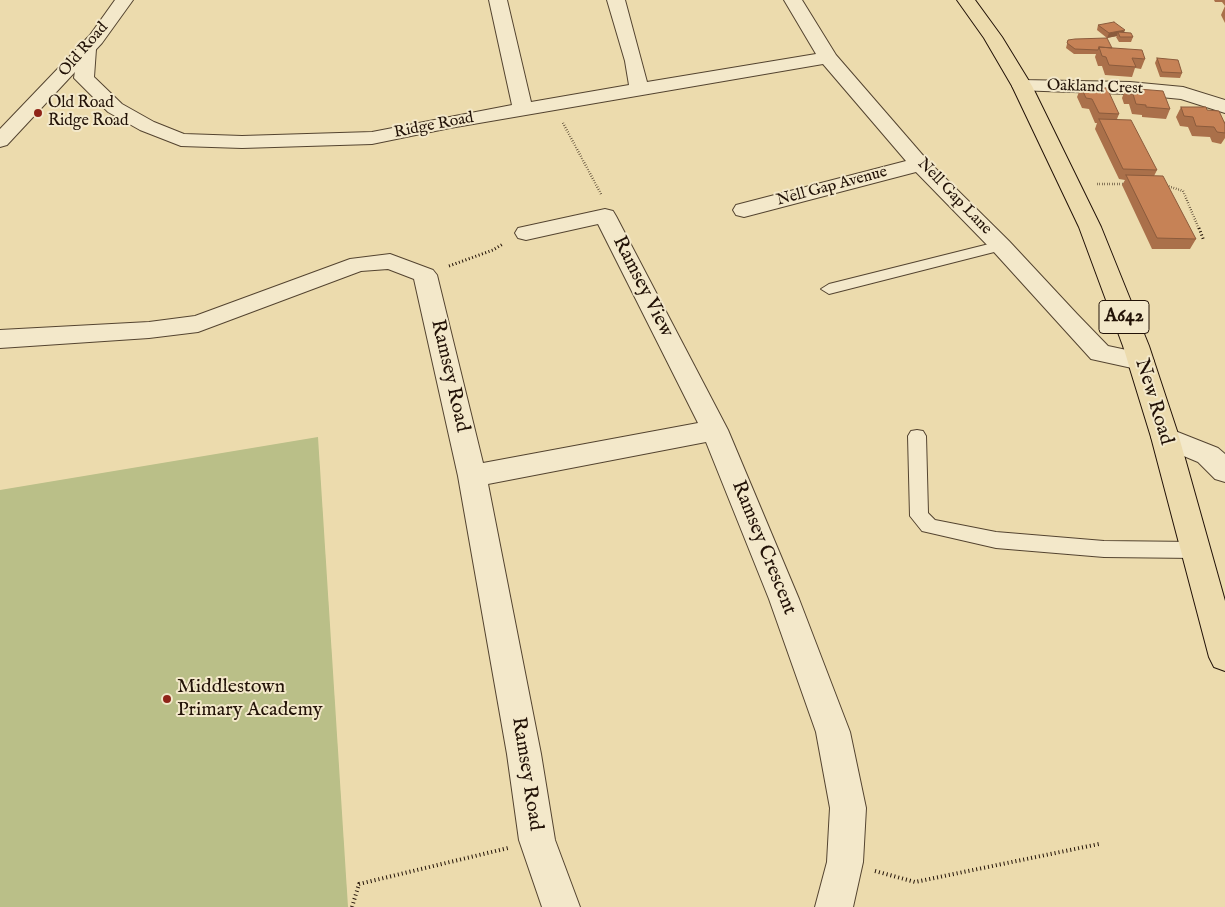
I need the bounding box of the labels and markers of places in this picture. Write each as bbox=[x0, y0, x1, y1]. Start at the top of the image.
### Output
place label: Old Road Ridge Road bbox=[48, 94, 129, 132]
marker: Old Road Ridge Road bbox=[32, 107, 44, 119]
place label: Middlestown Primary Academy bbox=[177, 676, 323, 723]
marker: Middlestown Primary Academy bbox=[161, 693, 173, 705]

